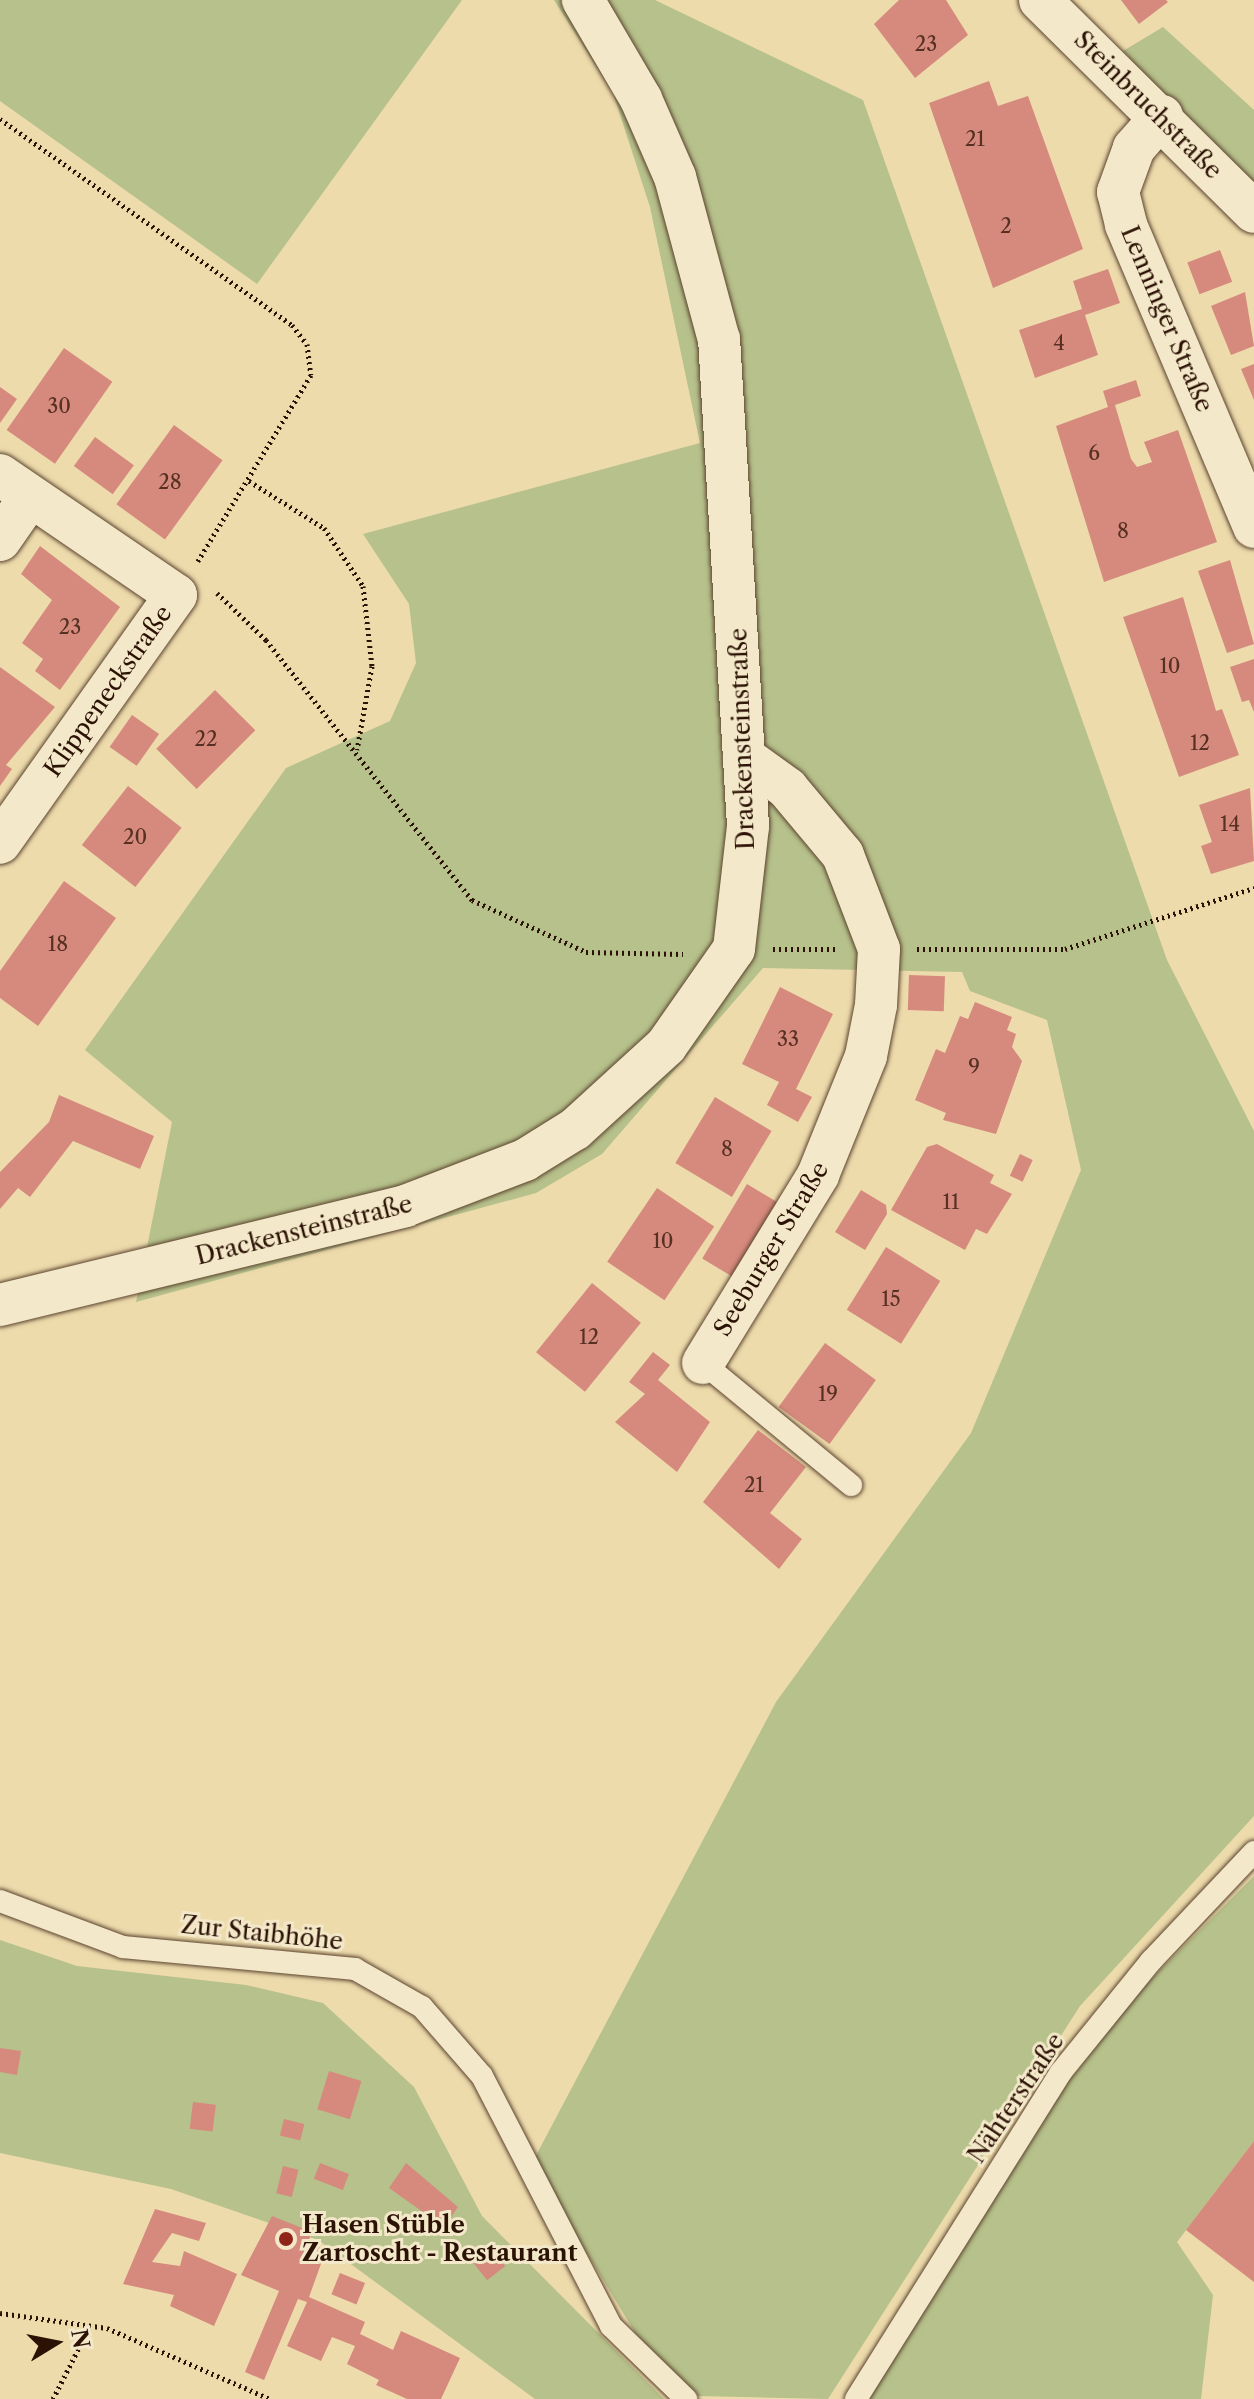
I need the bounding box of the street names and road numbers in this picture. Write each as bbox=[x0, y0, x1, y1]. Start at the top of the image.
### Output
street label: Steinbruchstraße bbox=[1068, 25, 1228, 185]
street label: Lenninger Straße bbox=[1115, 221, 1219, 417]
street label: Klippeneckstraße bbox=[38, 600, 178, 782]
street label: Drackensteinstraße bbox=[724, 627, 760, 851]
street label: Seeburger Straße bbox=[708, 1156, 834, 1342]
street label: Drackensteinstraße bbox=[193, 1189, 415, 1271]
street label: Zur Staibhöhe bbox=[180, 1910, 344, 1956]
street label: Nähterstraße bbox=[962, 2028, 1070, 2168]

